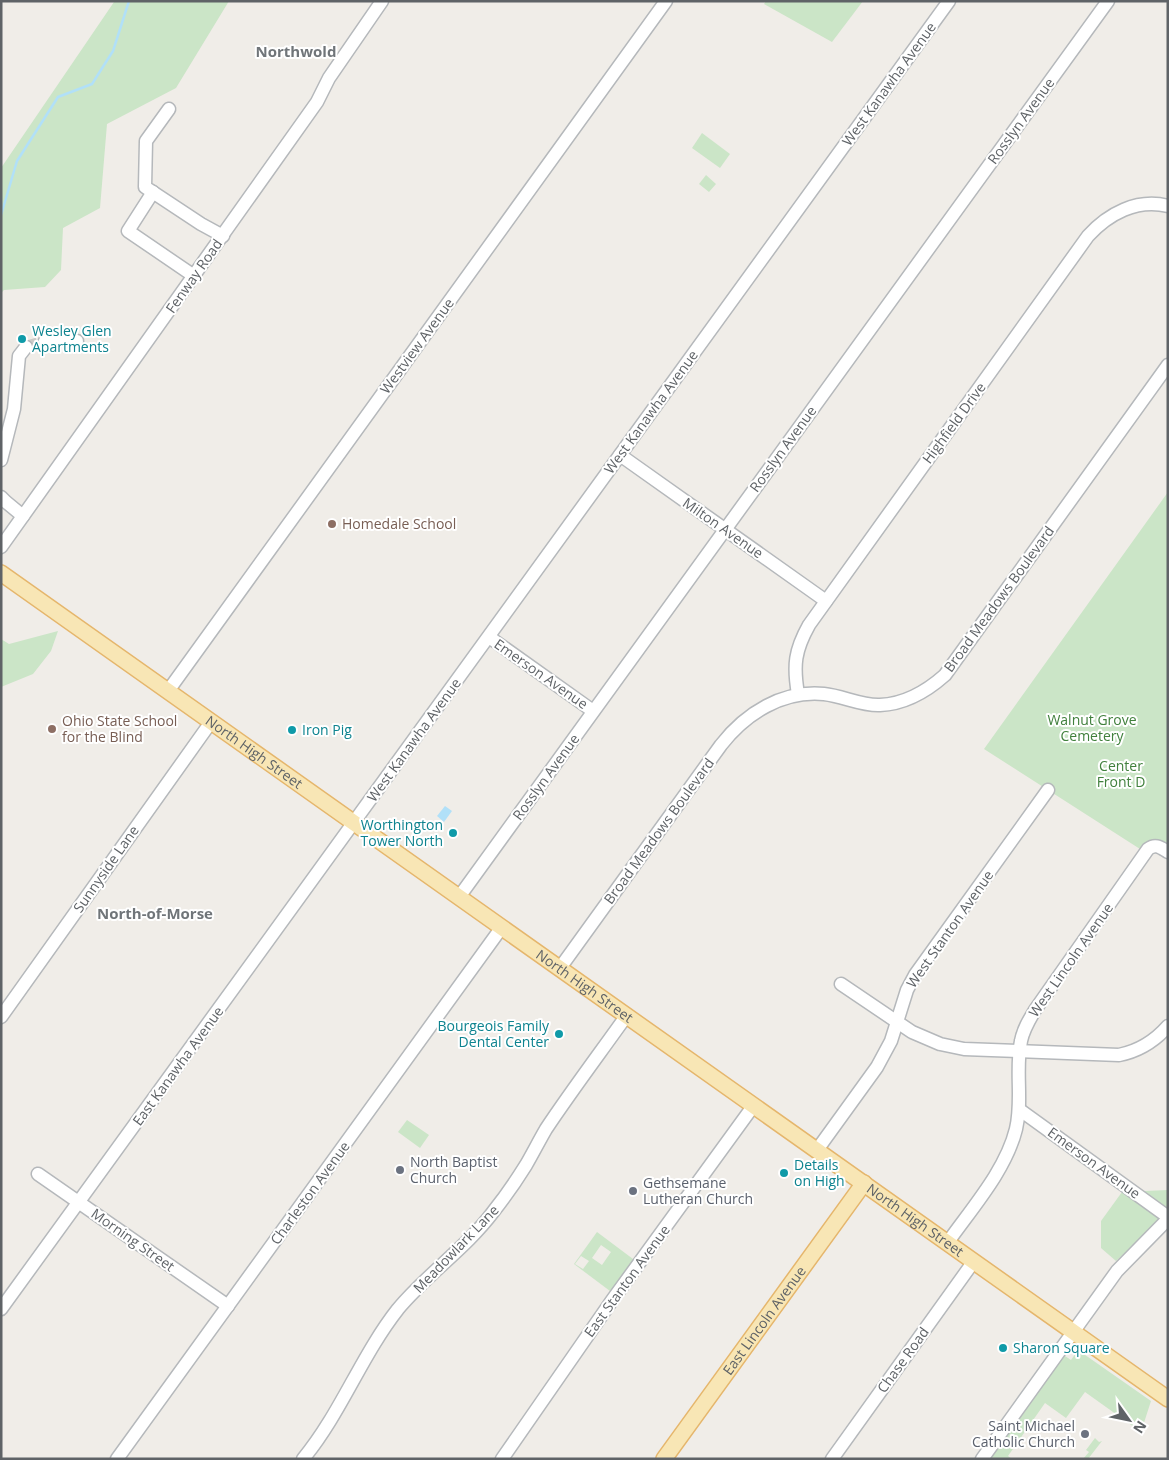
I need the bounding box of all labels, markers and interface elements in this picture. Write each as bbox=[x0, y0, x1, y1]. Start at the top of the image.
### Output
street label: West Kanawha Avenue bbox=[837, 18, 940, 149]
district label: Northwold bbox=[256, 41, 336, 61]
street label: Rosslyn Avenue bbox=[983, 74, 1058, 168]
street label: Fenway Road bbox=[161, 235, 226, 317]
street label: Westview Avenue bbox=[375, 294, 458, 397]
place label: Wesley Glen Apartments bbox=[32, 321, 112, 356]
marker: Wesley Glen Apartments bbox=[16, 333, 28, 345]
street label: West Kanawha Avenue bbox=[599, 346, 702, 477]
street label: Highfield Drive bbox=[918, 378, 990, 467]
street label: Rosslyn Avenue bbox=[745, 402, 820, 496]
street label: Milton Avenue bbox=[679, 493, 767, 562]
place label: Homedale School bbox=[342, 514, 456, 533]
marker: Homedale School bbox=[326, 518, 338, 530]
street label: Broad Meadows Boulevard bbox=[939, 522, 1058, 676]
street label: Emerson Avenue bbox=[491, 634, 592, 713]
street label: West Kanawha Avenue bbox=[362, 674, 465, 805]
park label: Walnut Grove Cemetery bbox=[1047, 710, 1137, 745]
place label: Ohio State School for the Blind bbox=[62, 711, 177, 746]
street label: North High Street bbox=[202, 711, 307, 793]
place label: Iron Pig bbox=[302, 720, 352, 739]
marker: Ohio State School for the Blind bbox=[46, 723, 58, 735]
marker: Iron Pig bbox=[286, 724, 298, 736]
street label: Rosslyn Avenue bbox=[508, 730, 583, 824]
street label: Broad Meadows Boulevard bbox=[599, 754, 718, 908]
park label: Center Front D bbox=[1097, 756, 1145, 791]
place label: Worthington Tower North bbox=[361, 815, 443, 850]
street label: Sunnyside Lane bbox=[68, 821, 143, 916]
marker: Worthington Tower North bbox=[447, 827, 459, 839]
street label: West Stanton Avenue bbox=[902, 866, 997, 991]
street label: West Lincoln Avenue bbox=[1024, 899, 1117, 1021]
district label: North-of-Morse bbox=[97, 903, 213, 923]
street label: North High Street bbox=[533, 945, 637, 1027]
street label: East Kanawha Avenue bbox=[128, 1002, 227, 1129]
place label: Bourgeois Family Dental Center bbox=[437, 1016, 550, 1051]
marker: Bourgeois Family Dental Center bbox=[553, 1028, 565, 1040]
street label: Emerson Avenue bbox=[1044, 1122, 1145, 1203]
street label: Charleston Avenue bbox=[266, 1137, 354, 1248]
place label: North Baptist Church bbox=[410, 1152, 497, 1187]
place label: Details on High bbox=[794, 1155, 845, 1190]
marker: North Baptist Church bbox=[394, 1164, 406, 1176]
marker: Details on High bbox=[778, 1167, 790, 1179]
place label: Gethsemane Lutheran Church bbox=[643, 1173, 753, 1208]
street label: North High Street bbox=[863, 1179, 968, 1261]
marker: Gethsemane Lutheran Church bbox=[627, 1185, 639, 1197]
street label: Meadowlark Lane bbox=[409, 1200, 503, 1297]
street label: Morning Street bbox=[88, 1204, 179, 1275]
street label: East Stanton Avenue bbox=[579, 1221, 674, 1341]
street label: East Lincoln Avenue bbox=[718, 1262, 810, 1378]
street label: Chase Road bbox=[872, 1323, 933, 1396]
place label: Sharon Square bbox=[1013, 1338, 1110, 1357]
marker: Sharon Square bbox=[997, 1342, 1009, 1354]
north arrow bbox=[1104, 1395, 1154, 1445]
place label: Saint Michael Catholic Church bbox=[972, 1416, 1075, 1451]
text: N bbox=[1129, 1417, 1151, 1437]
marker: Saint Michael Catholic Church bbox=[1079, 1428, 1091, 1440]

